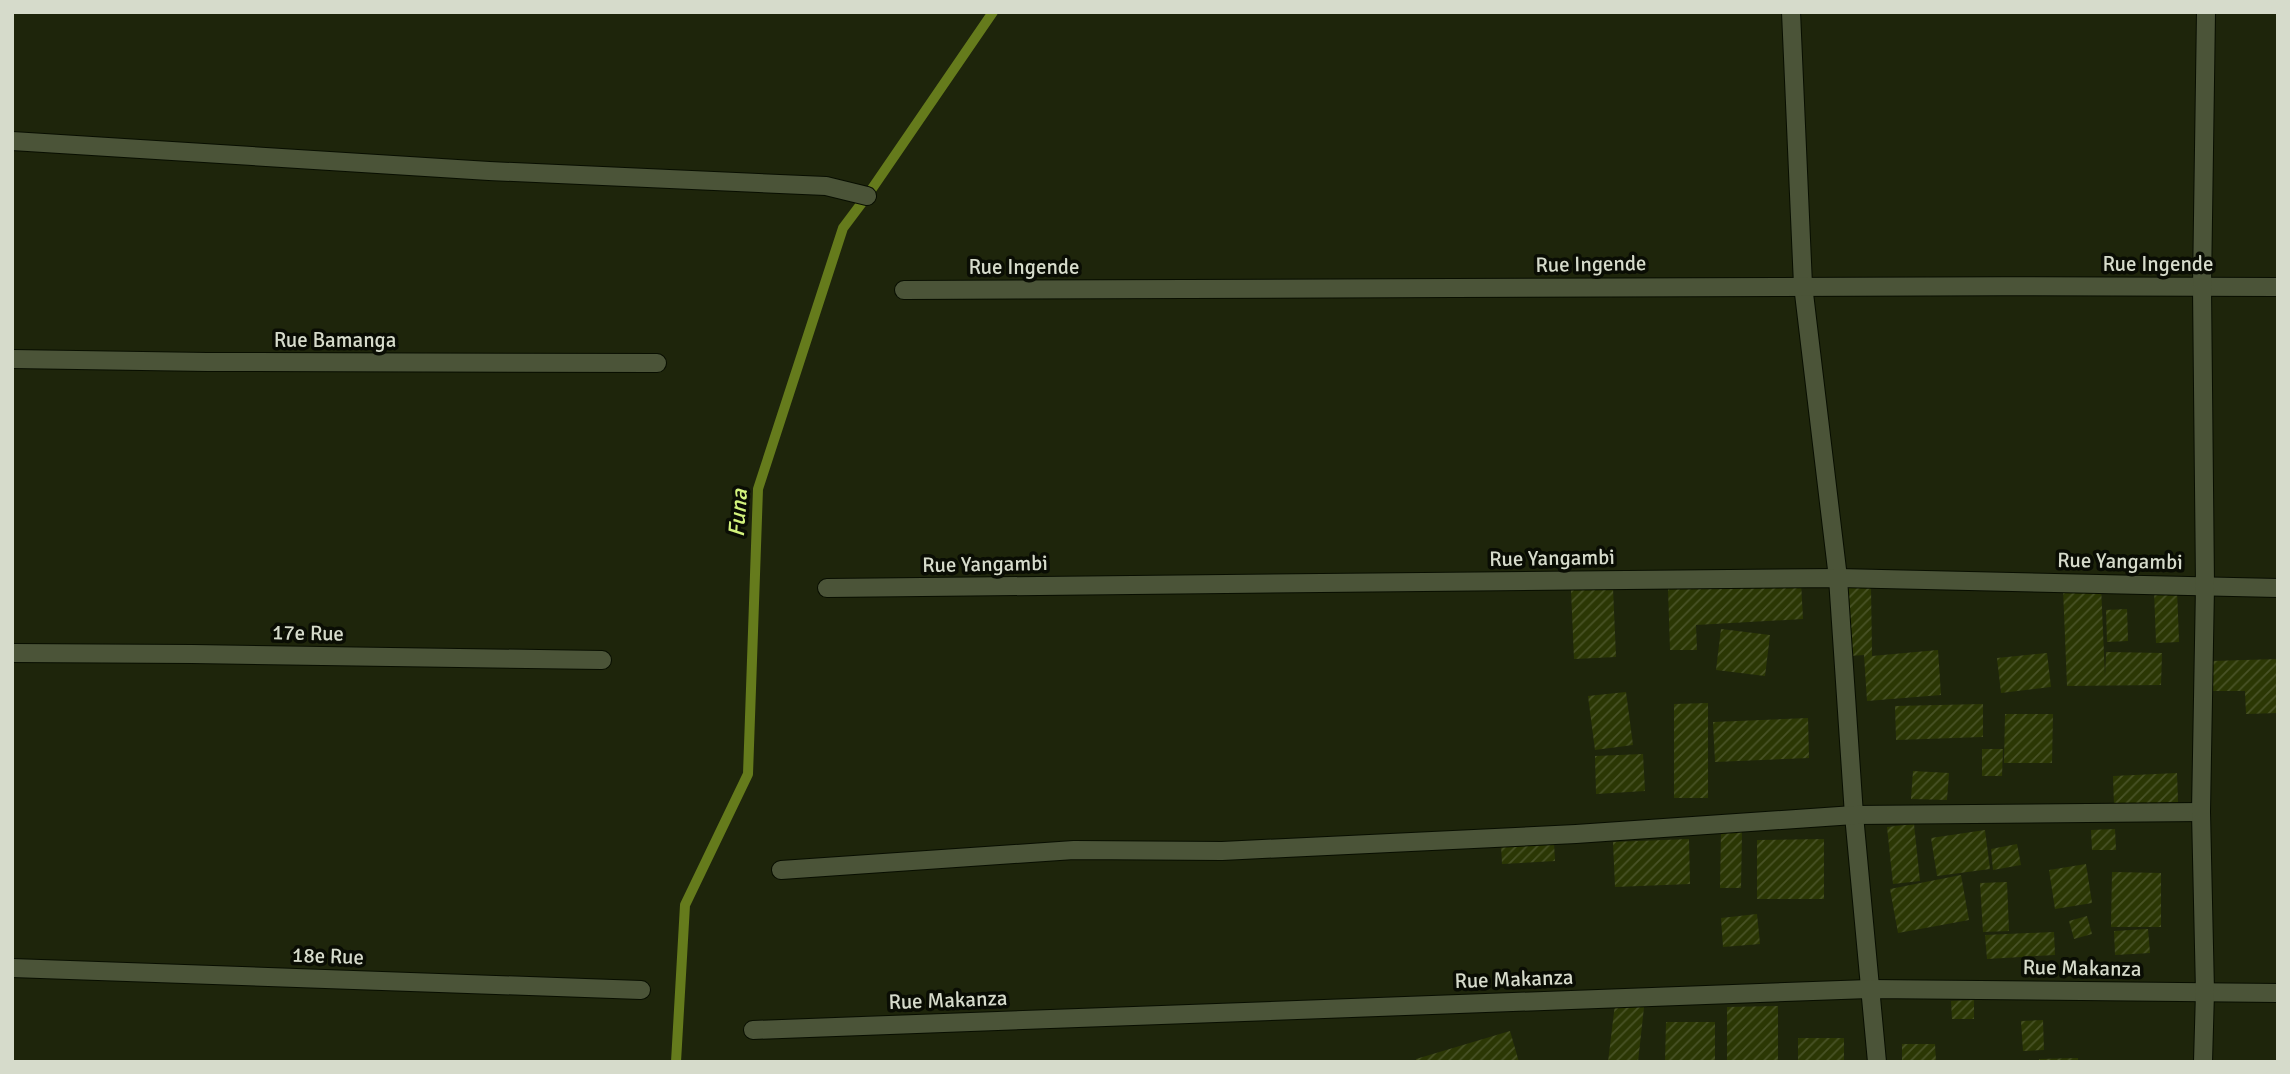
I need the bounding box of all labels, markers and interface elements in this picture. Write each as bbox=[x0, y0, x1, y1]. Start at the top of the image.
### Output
street label: Rue Ingende bbox=[1535, 250, 1647, 278]
street label: Rue Ingende bbox=[2102, 251, 2214, 277]
street label: Rue Ingende bbox=[968, 254, 1080, 280]
street label: Rue Bamanga bbox=[274, 327, 396, 353]
water label: Funa bbox=[722, 487, 754, 538]
street label: Rue Yangambi bbox=[1489, 544, 1615, 572]
street label: Rue Yangambi bbox=[2057, 547, 2183, 575]
street label: Rue Yangambi bbox=[922, 550, 1048, 578]
street label: 17e Rue bbox=[272, 619, 344, 647]
street label: 18e Rue bbox=[292, 942, 364, 970]
street label: Rue Makanza bbox=[2022, 954, 2142, 982]
street label: Rue Makanza bbox=[1454, 964, 1574, 994]
street label: Rue Makanza bbox=[888, 985, 1008, 1015]

